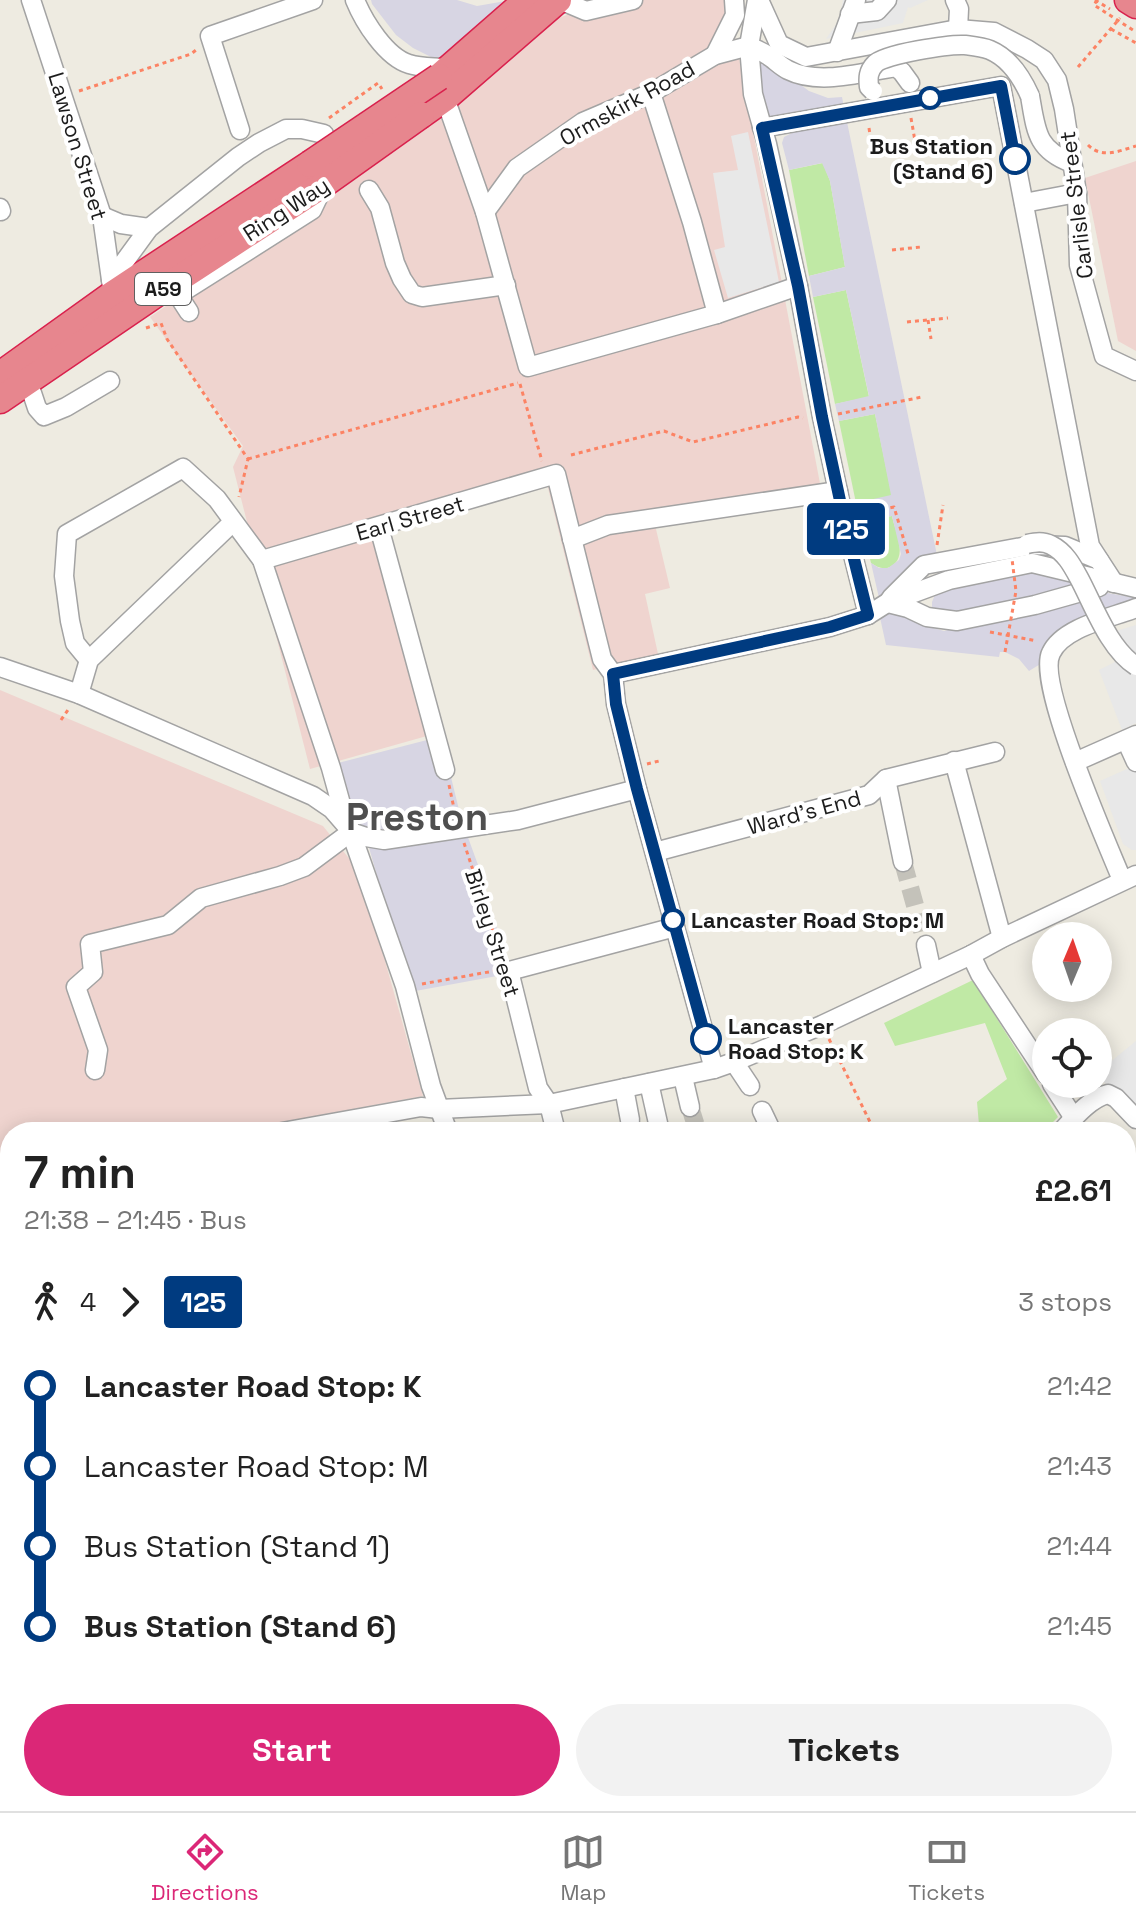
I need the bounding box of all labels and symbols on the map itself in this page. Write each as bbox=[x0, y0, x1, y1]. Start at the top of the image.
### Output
street label: Ormskirk Road bbox=[554, 54, 700, 152]
street label: Lawson Street bbox=[42, 69, 114, 223]
unlabelled marker bbox=[919, 87, 941, 109]
street label: Carlisle Street bbox=[1053, 129, 1099, 281]
place label: Bus Station (Stand 6) bbox=[870, 132, 993, 185]
marker: Bus Station (Stand 6) bbox=[1000, 144, 1030, 174]
street label: Ring Way bbox=[238, 171, 334, 247]
road number: A59 bbox=[135, 273, 191, 305]
street label: Earl Street bbox=[352, 489, 468, 547]
line badge: 125 bbox=[800, 503, 892, 555]
street label: Ward's End bbox=[744, 783, 864, 841]
district label: Preston bbox=[346, 793, 488, 841]
street label: Birley Street bbox=[459, 865, 527, 1001]
place label: Lancaster Road Stop: M bbox=[691, 906, 944, 934]
marker: Lancaster Road Stop: M bbox=[662, 909, 684, 931]
north arrow bbox=[1032, 922, 1112, 1002]
place label: Lancaster Road Stop: K bbox=[728, 1012, 864, 1065]
marker: Lancaster Road Stop: K bbox=[691, 1024, 721, 1054]

